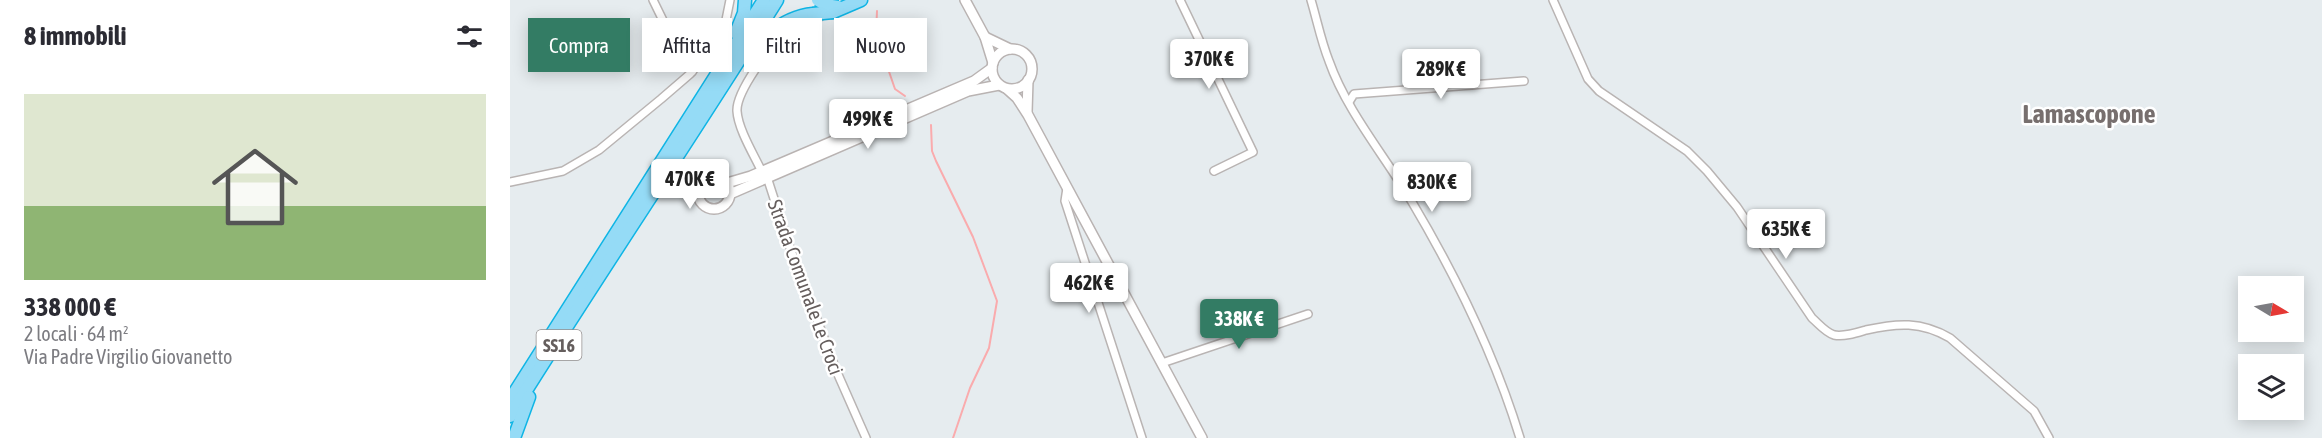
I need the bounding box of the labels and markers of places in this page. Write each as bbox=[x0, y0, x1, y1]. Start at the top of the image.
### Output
pin: 370K € bbox=[1160, 39, 1258, 90]
pin: 289K € bbox=[1392, 49, 1490, 100]
pin: 499K € bbox=[819, 99, 917, 150]
pin: 470K € bbox=[641, 159, 739, 210]
pin: 830K € bbox=[1383, 162, 1481, 213]
pin: 635K € bbox=[1737, 209, 1835, 260]
pin: 462K € bbox=[1040, 263, 1138, 314]
pin: 338K € bbox=[1190, 299, 1288, 350]

